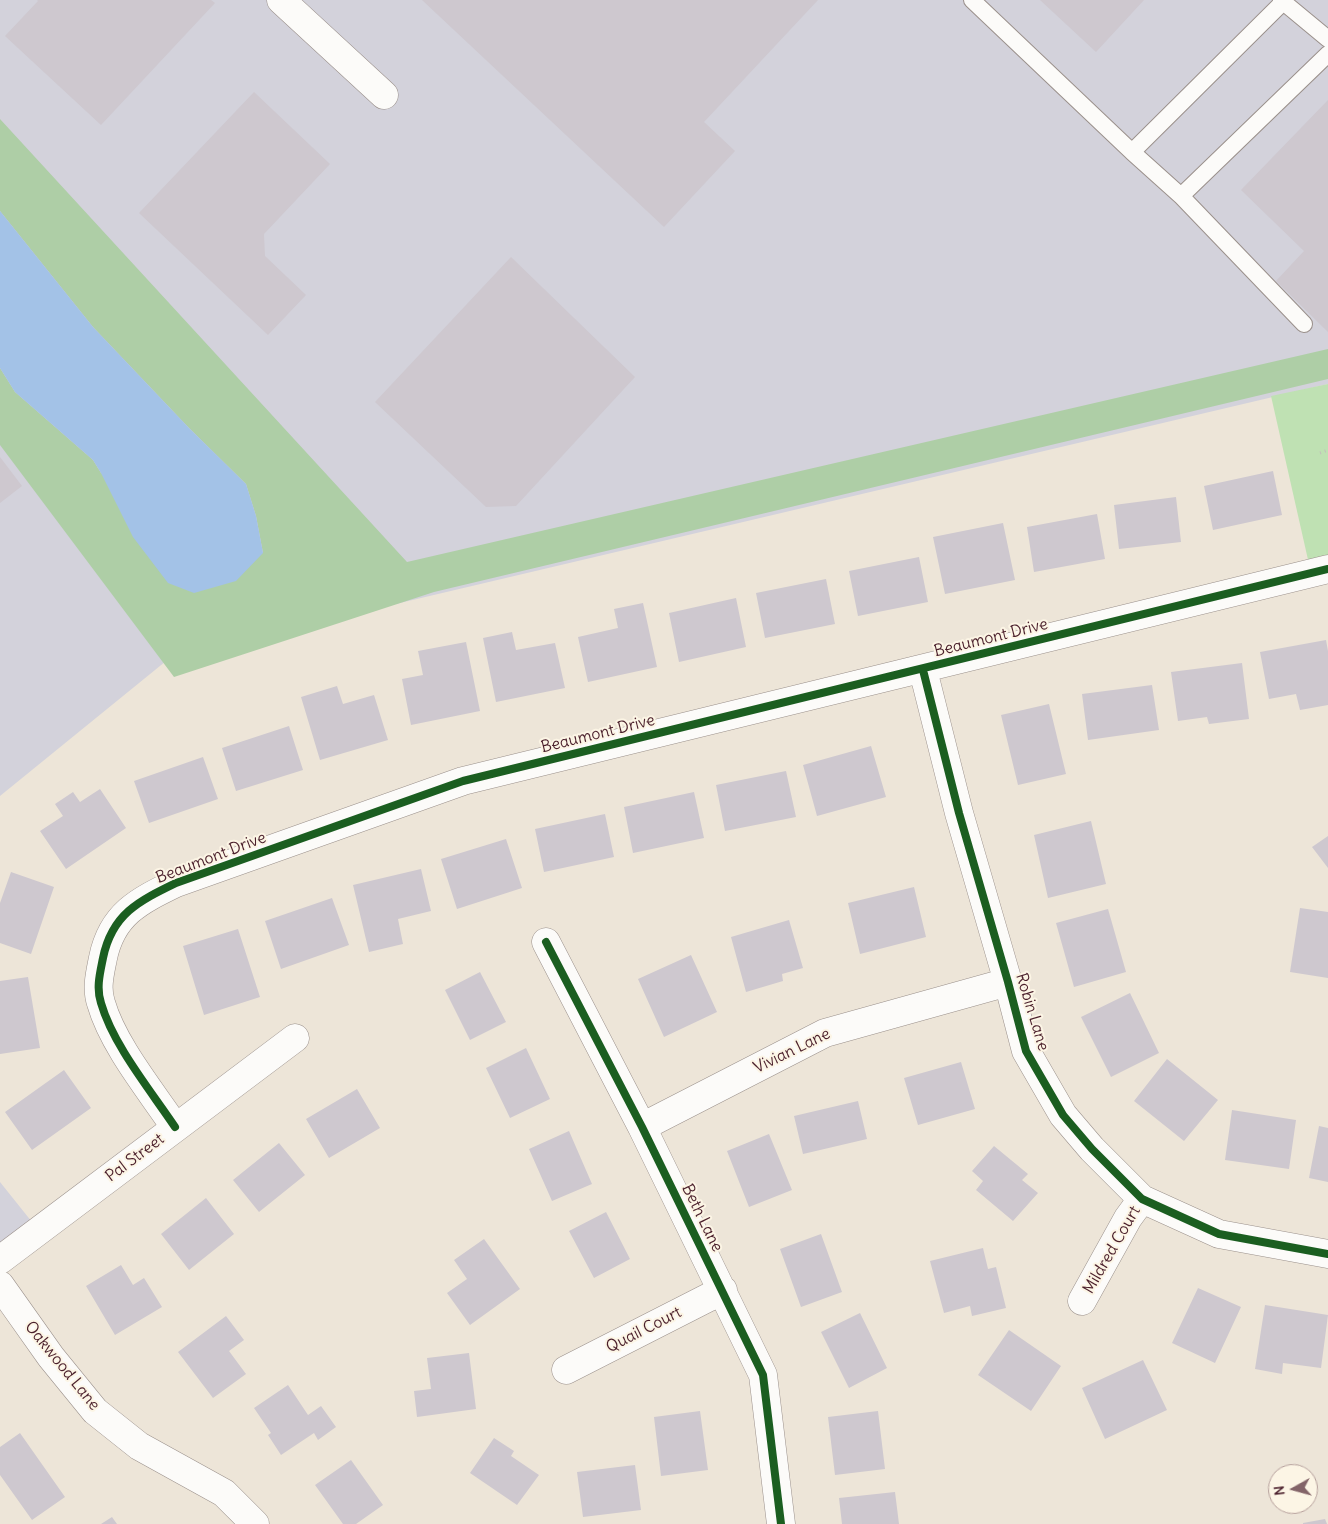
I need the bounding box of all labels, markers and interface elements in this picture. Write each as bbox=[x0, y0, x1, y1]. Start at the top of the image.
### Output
street label: Beaumont Drive bbox=[932, 615, 1050, 661]
street label: Beaumont Drive bbox=[539, 711, 657, 757]
street label: Beaumont Drive bbox=[153, 828, 269, 888]
street label: Robin Lane bbox=[1011, 971, 1053, 1053]
street label: Vivian Lane bbox=[751, 1024, 833, 1078]
street label: Pal Street bbox=[102, 1130, 168, 1186]
street label: Beth Lane bbox=[677, 1181, 727, 1255]
street label: Mildred Court bbox=[1079, 1203, 1145, 1297]
street label: Quail Court bbox=[603, 1303, 685, 1357]
street label: Oakwood Lane bbox=[20, 1318, 104, 1414]
north arrow bbox=[1268, 1464, 1318, 1514]
text: N bbox=[1270, 1485, 1289, 1497]

